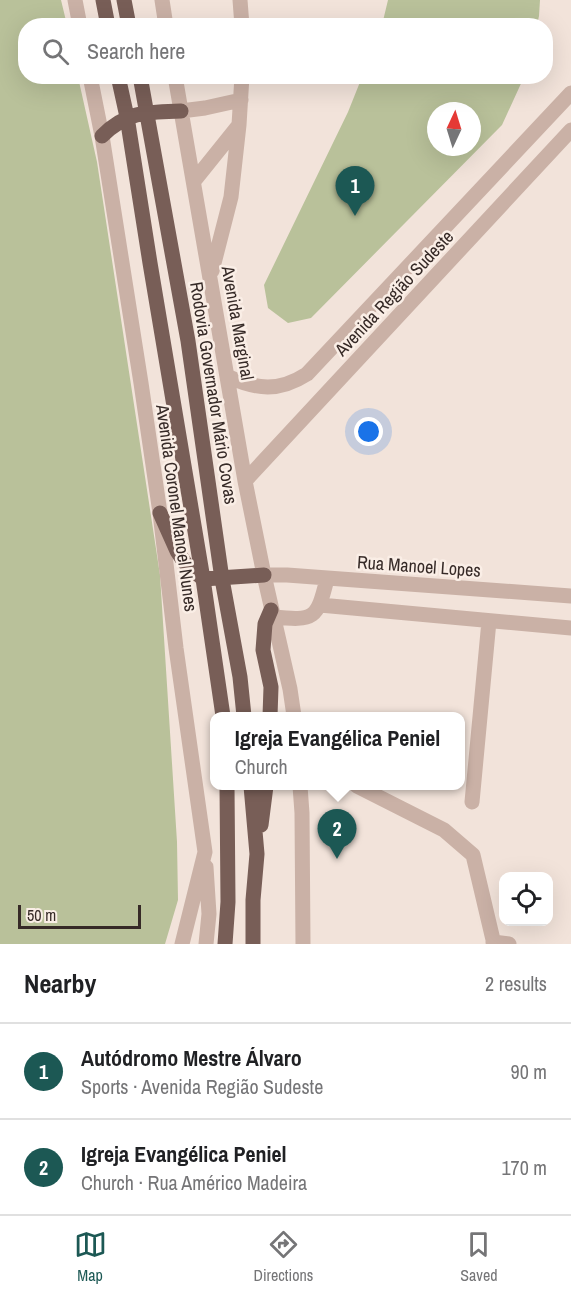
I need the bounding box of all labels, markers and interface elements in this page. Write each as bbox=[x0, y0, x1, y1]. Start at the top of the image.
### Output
search box bbox=[18, 18, 553, 84]
icon: search bbox=[39, 35, 72, 68]
text: Search here bbox=[87, 36, 185, 66]
north arrow bbox=[427, 102, 481, 156]
pin: 1 bbox=[336, 166, 374, 216]
street label: Avenida Região Sudeste bbox=[328, 225, 459, 362]
street label: Avenida Marginal bbox=[215, 263, 260, 382]
street label: Rodovia Governador Mário Covas bbox=[184, 280, 244, 506]
street label: Avenida Coronel Manoel Nunes bbox=[150, 402, 204, 613]
your location bbox=[354, 417, 383, 446]
street label: Rua Manoel Lopes bbox=[356, 549, 482, 583]
popup bbox=[210, 712, 465, 790]
text: Igreja Evangélica Peniel bbox=[235, 723, 440, 753]
text: Church bbox=[235, 753, 288, 780]
pin: 2 bbox=[318, 810, 356, 859]
map controls bbox=[499, 872, 553, 926]
button: locate bbox=[499, 872, 553, 926]
scale bar bbox=[18, 902, 141, 930]
text: 50 m bbox=[27, 904, 56, 926]
text: Nearby bbox=[24, 966, 96, 1001]
text: 2 results bbox=[485, 970, 547, 997]
text: Autódromo Mestre Álvaro bbox=[81, 1043, 302, 1073]
text: 1 bbox=[39, 1058, 48, 1085]
text: 90 m bbox=[511, 1058, 547, 1085]
text: Sports · Avenida Região Sudeste bbox=[81, 1073, 323, 1100]
text: Igreja Evangélica Peniel bbox=[81, 1139, 287, 1169]
text: 2 bbox=[39, 1154, 48, 1181]
text: 170 m bbox=[501, 1154, 547, 1181]
text: Church · Rua Américo Madeira bbox=[81, 1169, 307, 1196]
tab: Map bbox=[74, 1228, 107, 1286]
tab: Directions bbox=[254, 1228, 313, 1286]
tab: Saved bbox=[460, 1228, 498, 1286]

